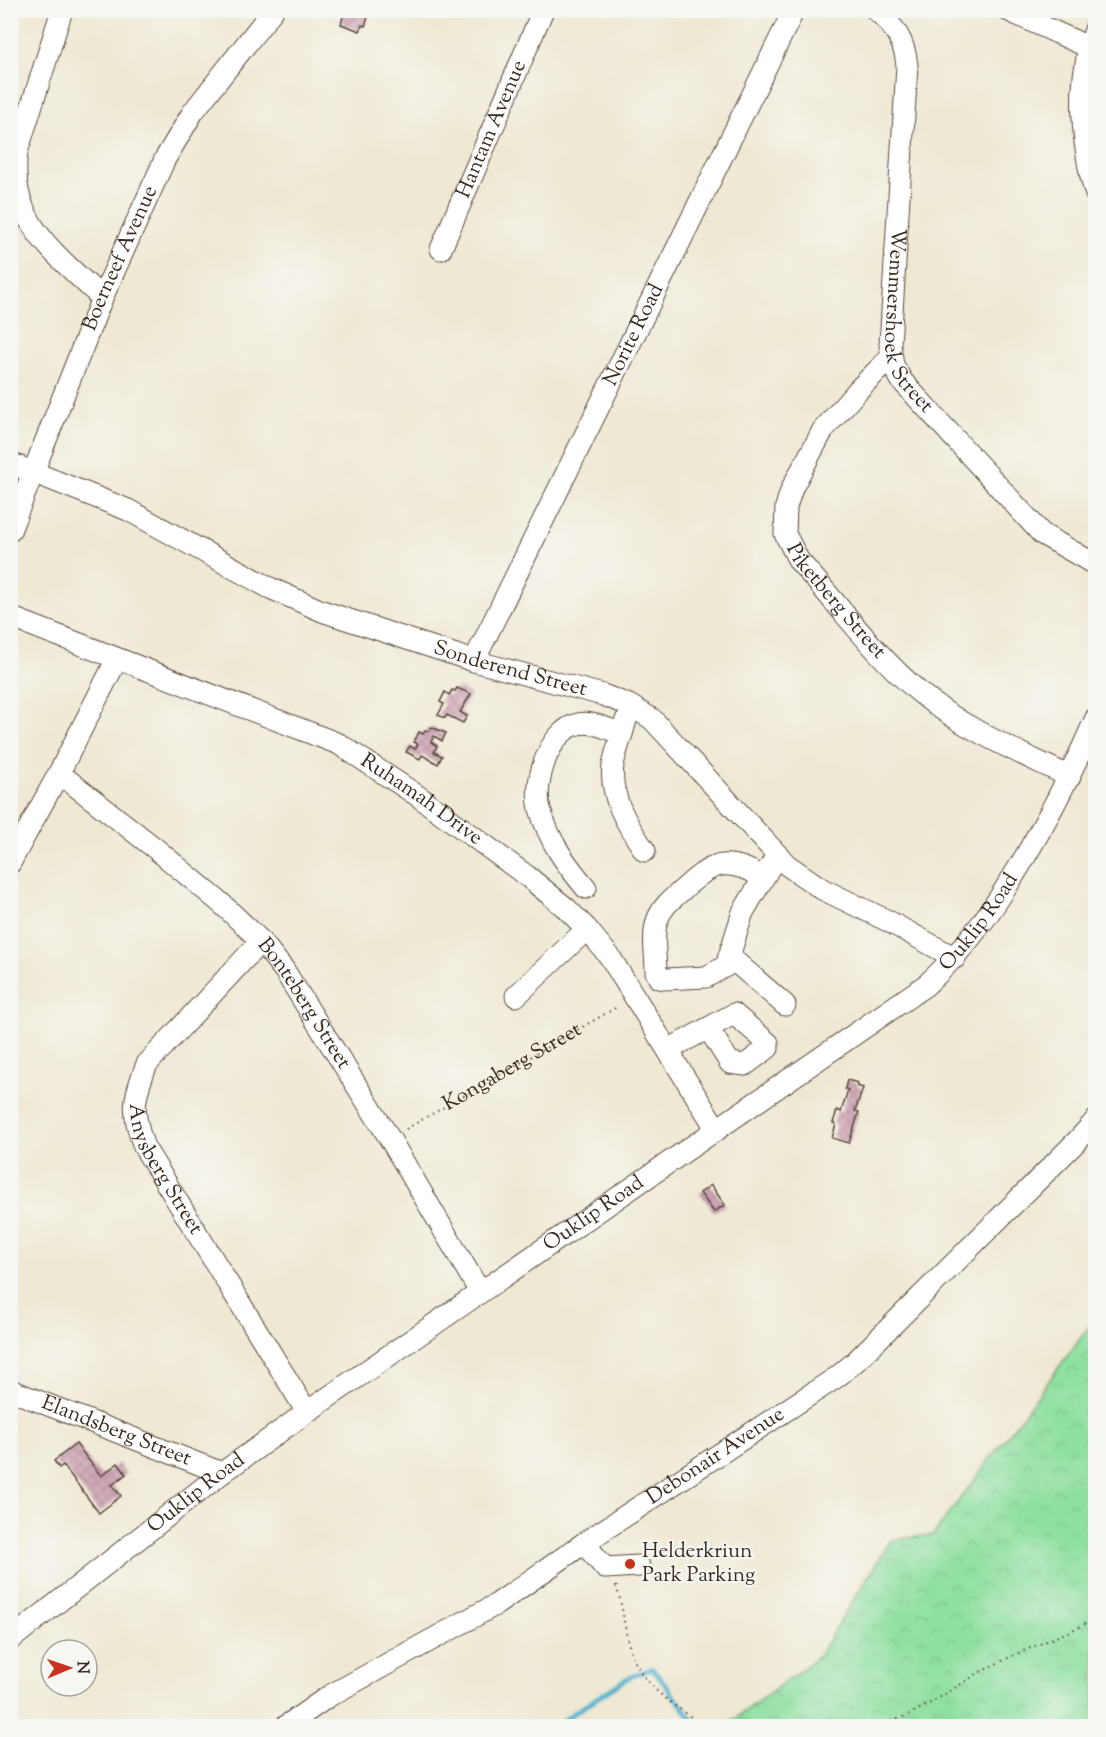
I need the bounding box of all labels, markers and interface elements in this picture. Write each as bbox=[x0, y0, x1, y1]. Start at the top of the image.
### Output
street label: Hantam Avenue bbox=[449, 56, 535, 203]
street label: Boerneef Avenue bbox=[75, 181, 166, 336]
street label: Wemmershoek Street bbox=[875, 227, 940, 420]
street label: Norite Road bbox=[596, 279, 672, 391]
street label: Piketberg Street bbox=[778, 538, 893, 666]
street label: Sonderend Street bbox=[429, 634, 590, 705]
street label: Ruhamah Drive bbox=[354, 747, 488, 853]
street label: Ouklip Road bbox=[933, 868, 1026, 979]
street label: Bonteberg Street bbox=[249, 932, 358, 1075]
street label: Kongaberg Street bbox=[438, 1016, 588, 1119]
street label: Anysberg Street bbox=[120, 1103, 210, 1241]
street label: Ouklip Road bbox=[537, 1169, 650, 1260]
street label: Elandsberg Street bbox=[37, 1389, 195, 1474]
street label: Debonair Avenue bbox=[641, 1400, 791, 1513]
street label: Ouklip Road bbox=[141, 1446, 252, 1541]
place label: Helderkriun Park Parking bbox=[642, 1537, 755, 1591]
marker: Helderkriun Park Parking bbox=[623, 1557, 637, 1571]
north arrow bbox=[39, 1638, 99, 1698]
text: N bbox=[70, 1661, 93, 1675]

